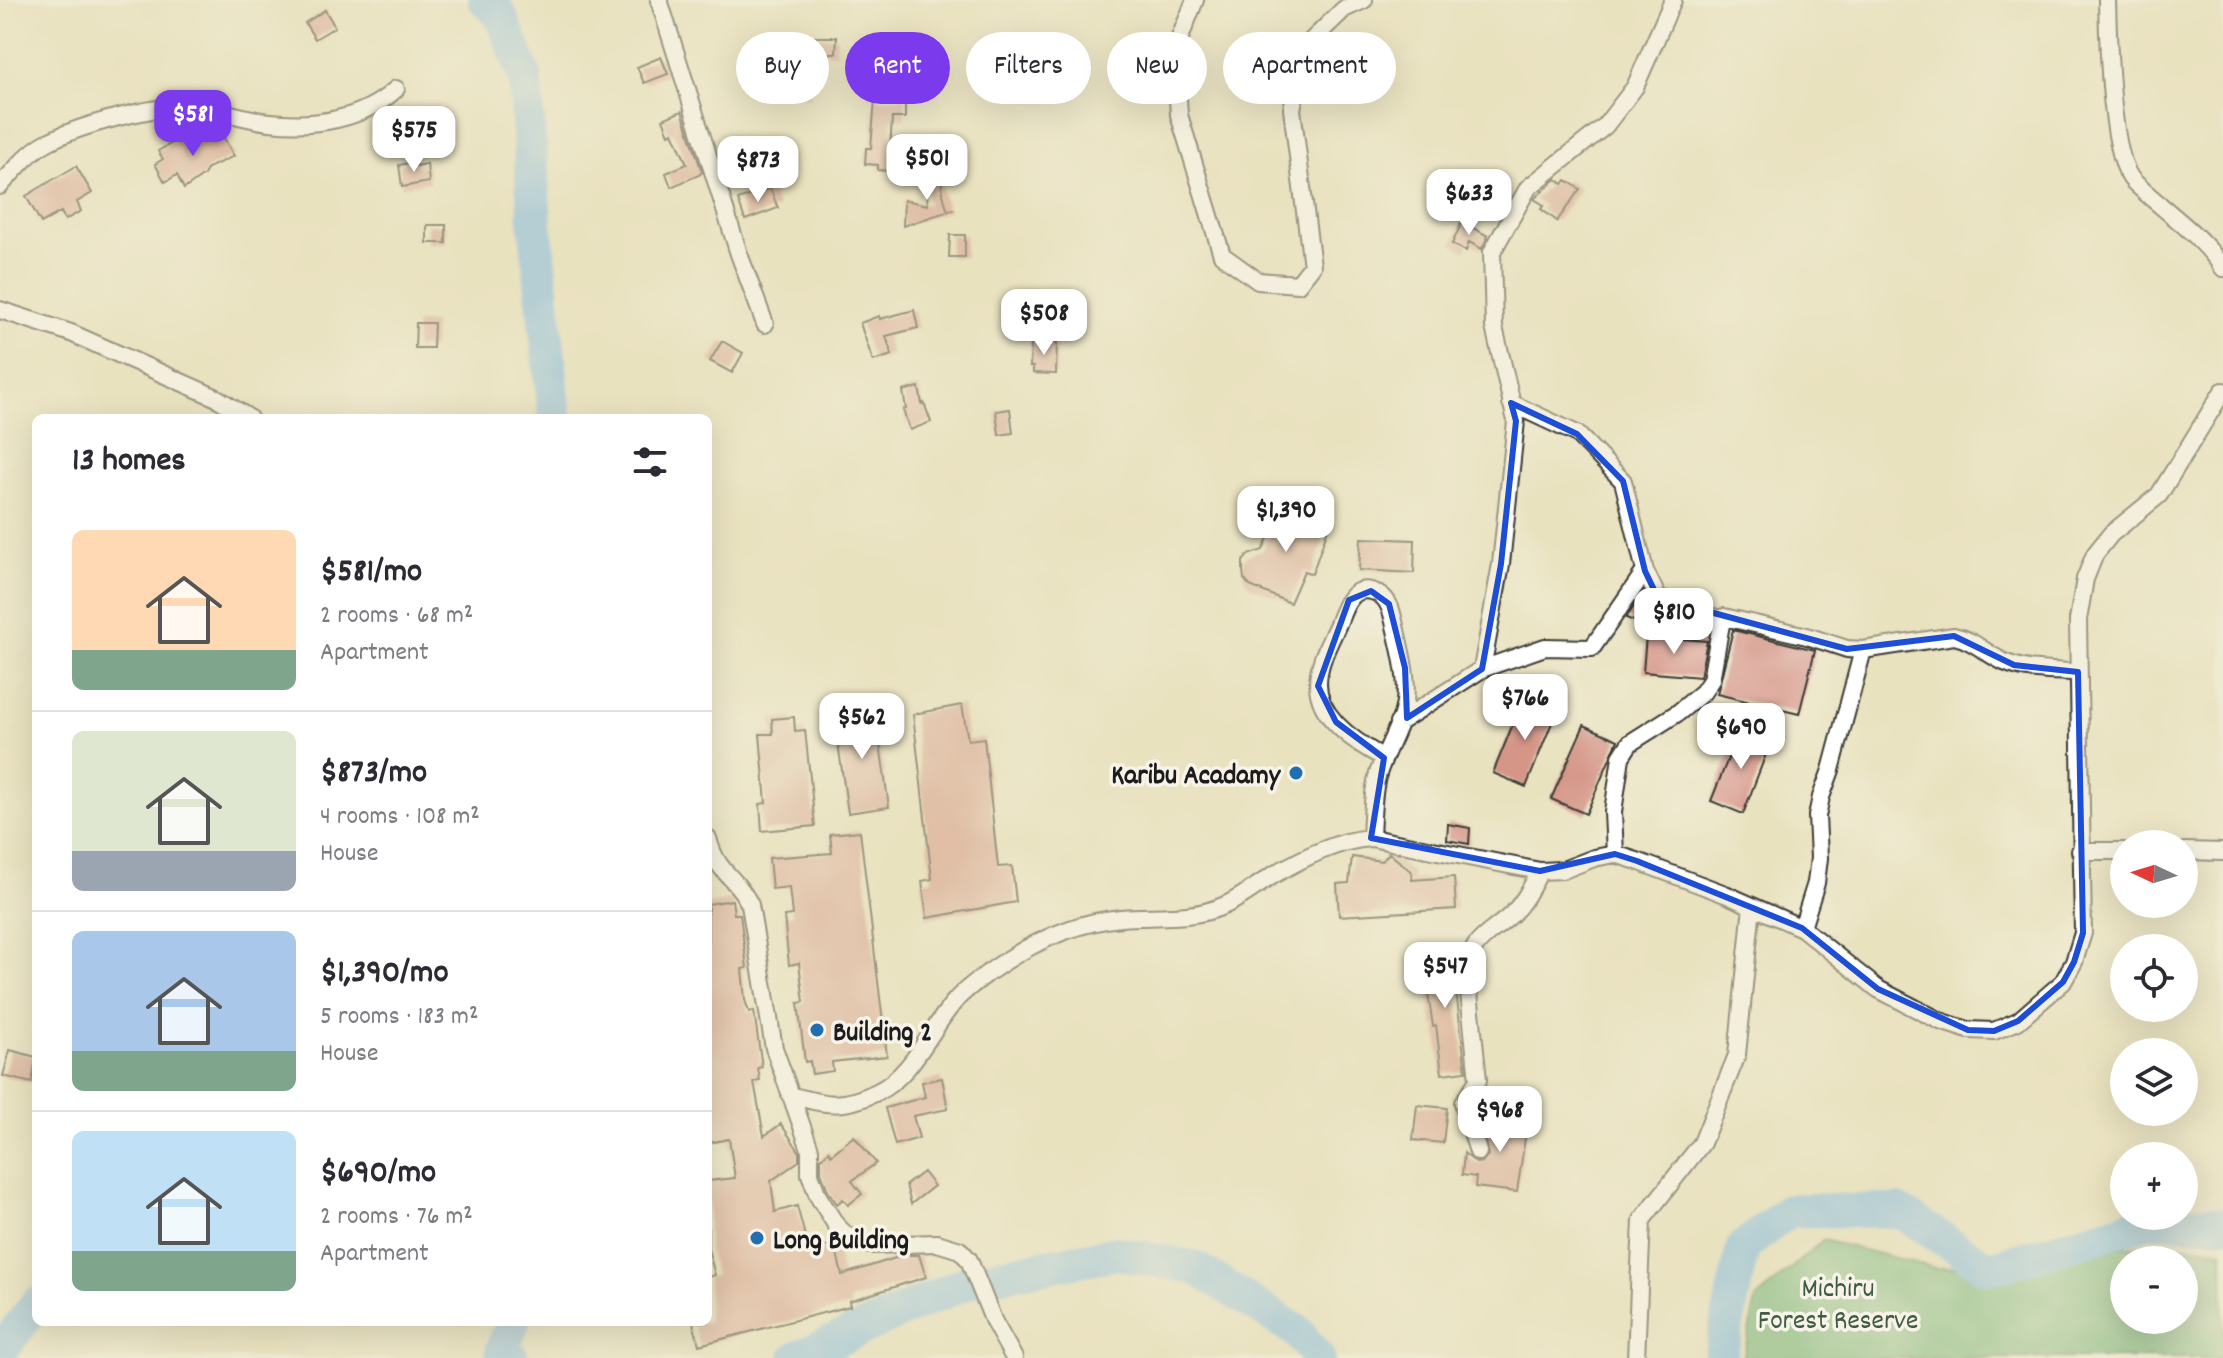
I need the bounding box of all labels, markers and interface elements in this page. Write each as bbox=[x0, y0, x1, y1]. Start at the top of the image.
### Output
chip: Buy bbox=[736, 32, 829, 104]
chip: Rent bbox=[845, 32, 950, 104]
chip: Filters bbox=[966, 32, 1091, 104]
chip: New bbox=[1107, 32, 1207, 104]
chip: Apartment bbox=[1223, 32, 1396, 104]
pin: $581 bbox=[146, 90, 240, 158]
text: $581 bbox=[172, 97, 214, 134]
pin: $575 bbox=[367, 106, 461, 174]
text: $575 bbox=[390, 113, 438, 150]
pin: $501 bbox=[880, 134, 974, 202]
pin: $873 bbox=[711, 136, 805, 204]
text: $501 bbox=[904, 141, 950, 178]
text: $873 bbox=[735, 143, 781, 180]
pin: $633 bbox=[1422, 169, 1516, 237]
text: $633 bbox=[1444, 176, 1494, 213]
pin: $508 bbox=[997, 289, 1091, 357]
text: $508 bbox=[1019, 296, 1069, 333]
text: 13 homes bbox=[72, 438, 186, 487]
icon: filters bbox=[628, 440, 672, 484]
pin: $1,390 bbox=[1221, 486, 1351, 554]
text: $1,390 bbox=[1255, 493, 1317, 530]
text: $581/mo bbox=[320, 549, 422, 598]
icon: home bbox=[136, 562, 232, 658]
pin: $810 bbox=[1627, 588, 1721, 656]
text: $810 bbox=[1652, 595, 1696, 632]
text: 2 rooms · 68 m² bbox=[320, 598, 473, 635]
text: Apartment bbox=[320, 635, 429, 672]
pin: $766 bbox=[1478, 674, 1572, 742]
text: $766 bbox=[1501, 681, 1549, 718]
pin: $562 bbox=[815, 693, 909, 761]
text: $562 bbox=[837, 700, 887, 737]
pin: $690 bbox=[1694, 703, 1788, 771]
text: $690 bbox=[1715, 710, 1767, 747]
text: $873/mo bbox=[320, 750, 427, 799]
place label: Karibu Acadamy bbox=[1111, 758, 1282, 798]
icon: home bbox=[136, 763, 232, 859]
marker: Karibu Acadamy bbox=[1287, 764, 1305, 782]
text: 4 rooms · 108 m² bbox=[320, 799, 480, 836]
north arrow bbox=[2110, 830, 2198, 918]
map controls bbox=[2110, 830, 2198, 1334]
text: House bbox=[320, 836, 378, 873]
button: locate bbox=[2110, 934, 2198, 1022]
pin: $547 bbox=[1398, 942, 1492, 1010]
text: $547 bbox=[1422, 949, 1468, 986]
text: $1,390/mo bbox=[320, 950, 449, 999]
icon: home bbox=[136, 963, 232, 1059]
text: 5 rooms · 183 m² bbox=[320, 999, 478, 1036]
place label: Building 2 bbox=[833, 1015, 932, 1055]
marker: Building 2 bbox=[808, 1021, 826, 1039]
text: House bbox=[320, 1036, 378, 1073]
button: layers bbox=[2110, 1038, 2198, 1126]
pin: $968 bbox=[1453, 1086, 1547, 1154]
text: $968 bbox=[1476, 1093, 1524, 1130]
button: + bbox=[2110, 1142, 2198, 1230]
text: $690/mo bbox=[320, 1150, 436, 1199]
icon: home bbox=[136, 1163, 232, 1259]
text: 2 rooms · 76 m² bbox=[320, 1199, 473, 1236]
place label: Long Building bbox=[773, 1223, 909, 1263]
marker: Long Building bbox=[748, 1229, 766, 1247]
text: Apartment bbox=[320, 1236, 429, 1273]
button: − bbox=[2110, 1246, 2198, 1334]
park label: Michiru Forest Reserve bbox=[1758, 1271, 1918, 1343]

